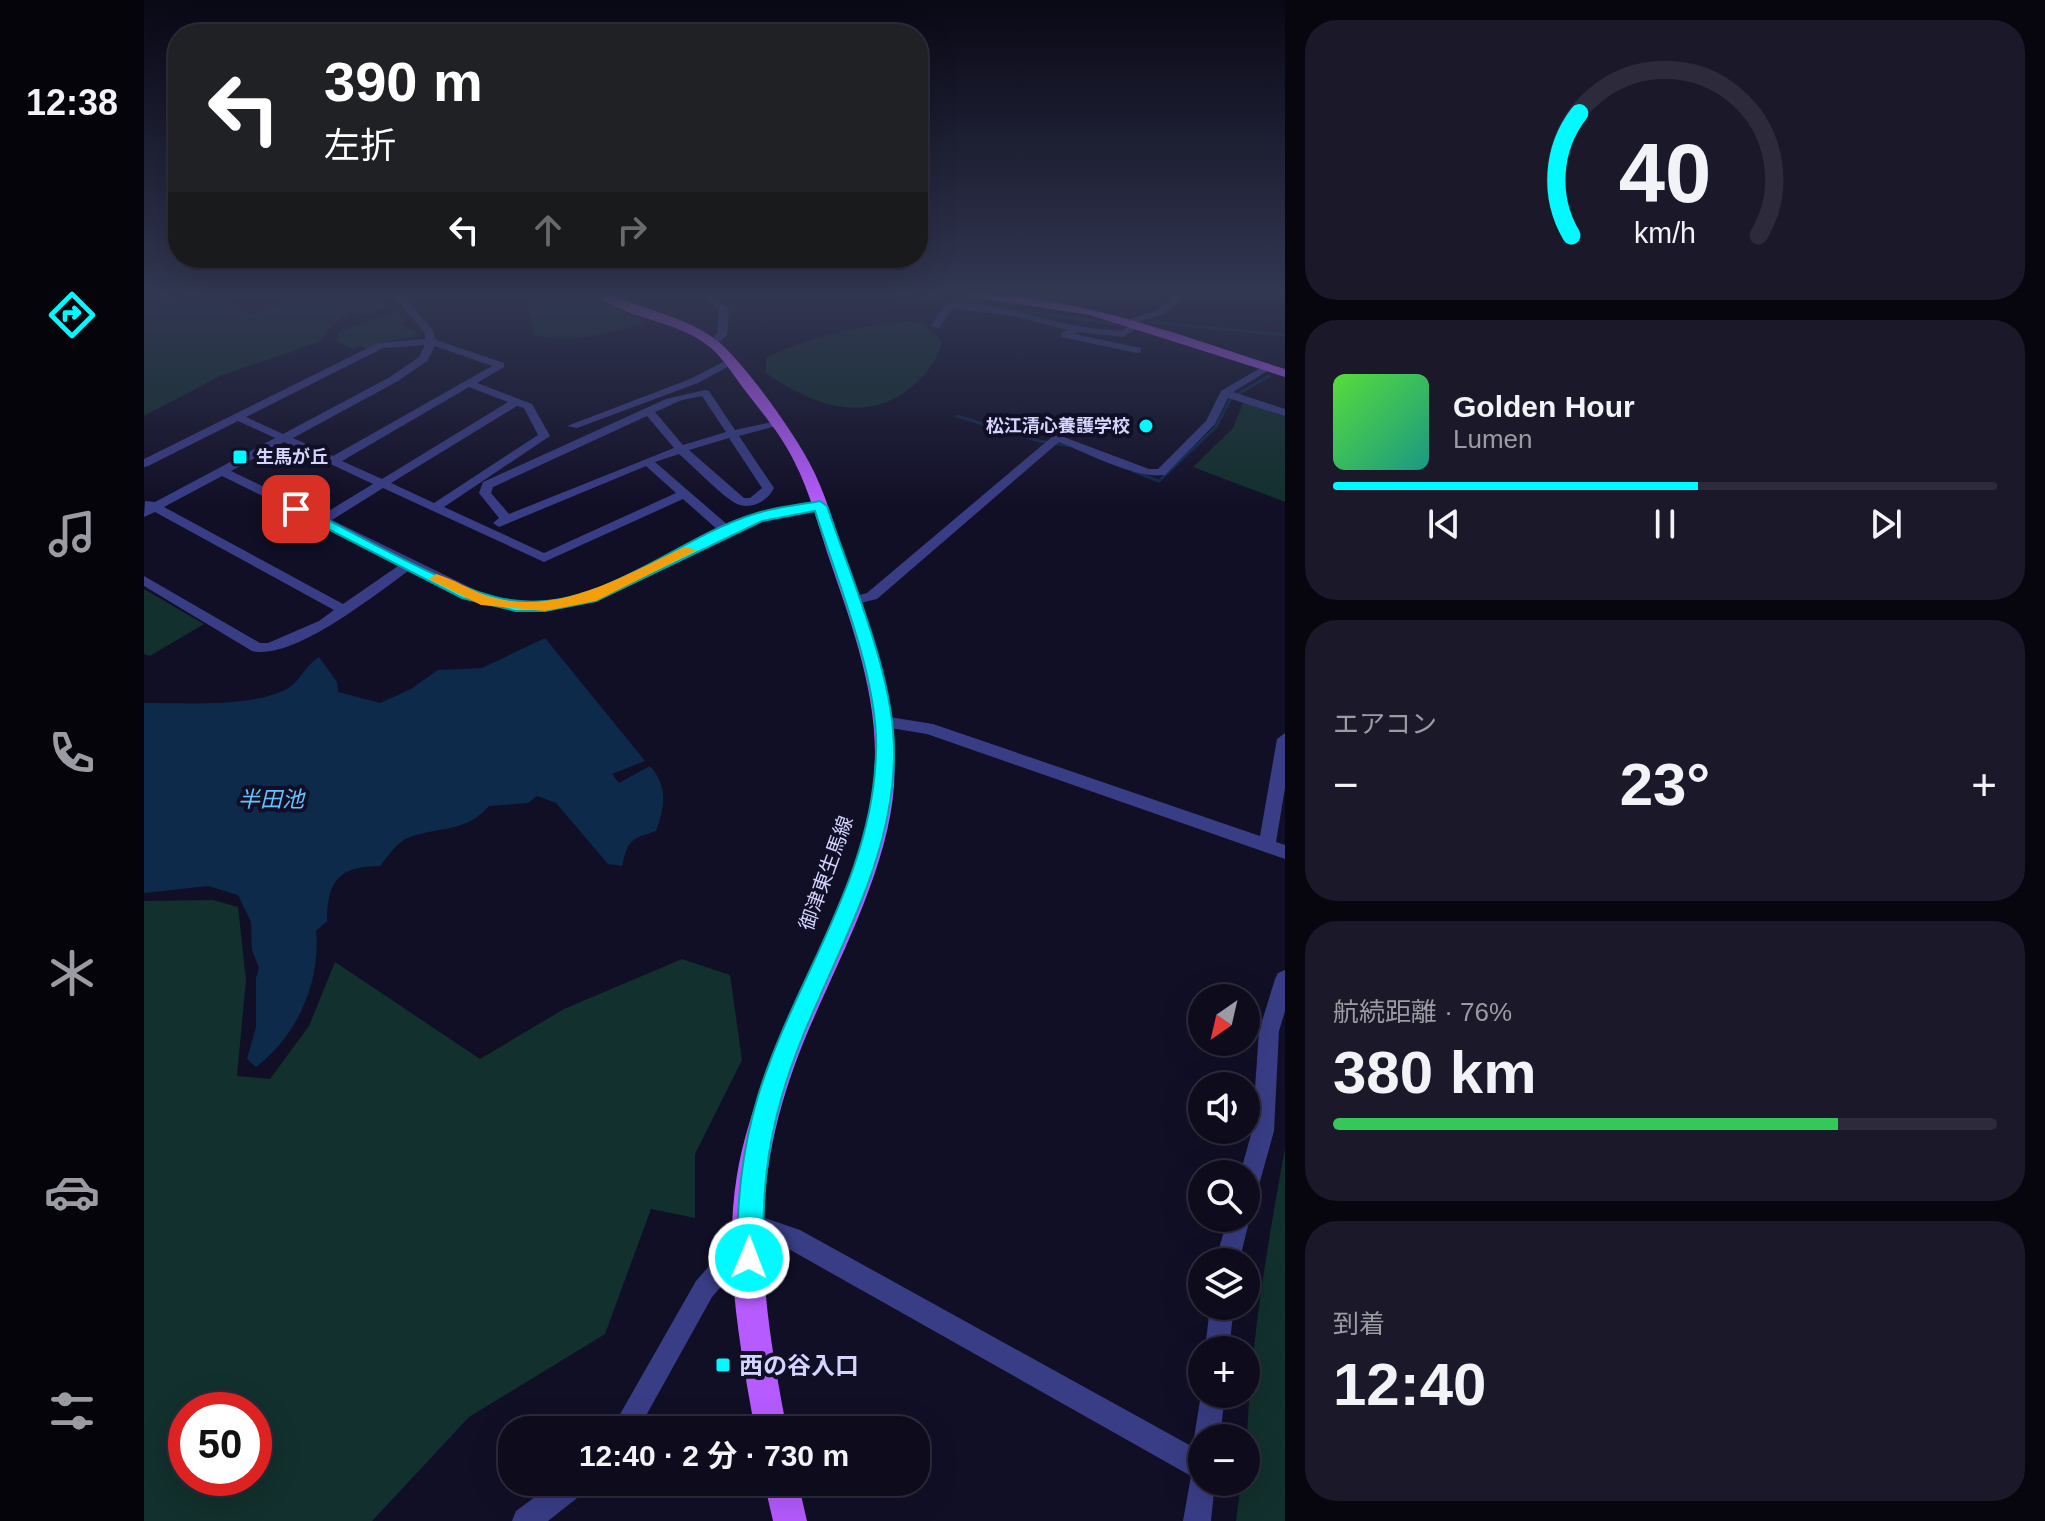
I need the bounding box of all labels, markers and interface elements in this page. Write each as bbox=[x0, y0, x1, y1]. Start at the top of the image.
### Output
text: 390 m bbox=[324, 50, 483, 113]
icon: left bbox=[192, 56, 296, 160]
text: 12:38 bbox=[26, 82, 118, 123]
text: 左折 bbox=[324, 125, 396, 166]
text: 40 bbox=[1619, 127, 1711, 220]
icon: left bbox=[442, 208, 486, 252]
icon: ahead bbox=[526, 208, 570, 252]
icon: right bbox=[610, 208, 654, 252]
text: km/h bbox=[1634, 217, 1696, 249]
icon: directions bbox=[44, 287, 100, 343]
text: Golden Hour bbox=[1453, 390, 1635, 423]
place label: 松江清心養護学校 bbox=[986, 416, 1130, 436]
marker: 松江清心養護学校 bbox=[1137, 417, 1155, 435]
text: Lumen bbox=[1453, 424, 1533, 454]
place label: 生馬が丘 bbox=[256, 447, 328, 467]
marker: 生馬が丘 bbox=[231, 448, 249, 466]
pin bbox=[262, 475, 330, 543]
icon: arrive bbox=[274, 487, 318, 531]
icon: previous bbox=[1422, 502, 1466, 546]
icon: pause bbox=[1643, 502, 1687, 546]
icon: next bbox=[1864, 502, 1908, 546]
icon: music bbox=[44, 506, 100, 562]
text: エアコン bbox=[1333, 709, 1437, 739]
icon: phone bbox=[44, 725, 100, 781]
text: 23° bbox=[1620, 751, 1710, 818]
text: − bbox=[1333, 760, 1359, 809]
text: + bbox=[1971, 760, 1997, 809]
water label: 半田池 bbox=[238, 787, 306, 812]
street label: 御津東生馬線 bbox=[795, 813, 857, 933]
icon: climate bbox=[44, 945, 100, 1001]
north arrow bbox=[1188, 984, 1260, 1056]
map controls bbox=[1188, 984, 1260, 1496]
text: 航続距離 · 76% bbox=[1333, 997, 1512, 1027]
text: 380 km bbox=[1333, 1039, 1537, 1106]
button: sound bbox=[1188, 1072, 1260, 1144]
button: search bbox=[1188, 1160, 1260, 1232]
icon: car bbox=[44, 1164, 100, 1220]
position arrow bbox=[707, 1216, 791, 1300]
button: layers bbox=[1188, 1248, 1260, 1320]
text: 到着 bbox=[1333, 1309, 1385, 1339]
button: + bbox=[1188, 1336, 1260, 1408]
text: 12:40 bbox=[1333, 1351, 1486, 1418]
place label: 西の谷入口 bbox=[739, 1352, 859, 1379]
marker: 西の谷入口 bbox=[714, 1356, 732, 1374]
icon: filters bbox=[44, 1383, 100, 1439]
speed limit sign: 50 bbox=[168, 1392, 272, 1496]
button: − bbox=[1188, 1424, 1260, 1496]
text: 12:40 · 2 分 · 730 m bbox=[579, 1439, 849, 1472]

